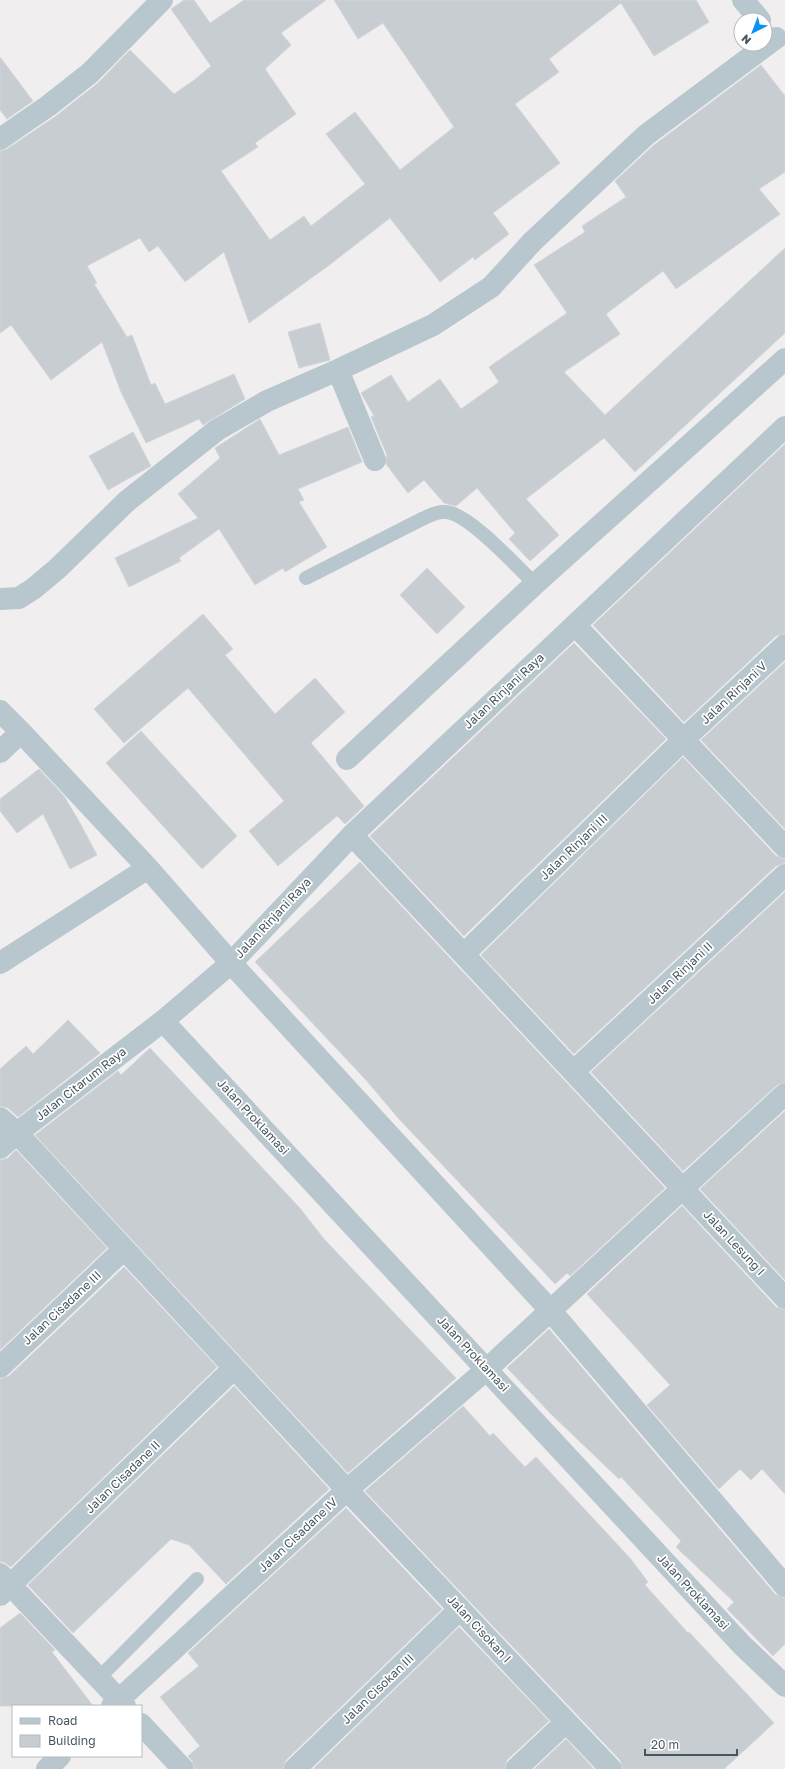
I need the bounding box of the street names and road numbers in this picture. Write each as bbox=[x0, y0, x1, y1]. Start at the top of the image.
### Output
street label: Jalan Rinjani Raya bbox=[460, 650, 547, 732]
street label: Jalan Rinjani V bbox=[698, 658, 770, 727]
street label: Jalan Rinjani III bbox=[537, 811, 611, 883]
street label: Jalan Rinjani Raya bbox=[232, 874, 314, 961]
street label: Jalan Rinjani II bbox=[644, 938, 716, 1007]
street label: Jalan Citarum Raya bbox=[32, 1044, 129, 1124]
street label: Jalan Proklamasi bbox=[214, 1076, 292, 1158]
street label: Jalan Lesung I bbox=[700, 1207, 768, 1278]
street label: Jalan Cisadane III bbox=[19, 1267, 104, 1348]
street label: Jalan Proklamasi bbox=[434, 1313, 512, 1395]
street label: Jalan Cisadane II bbox=[82, 1437, 163, 1516]
street label: Jalan Cisadane IV bbox=[255, 1494, 340, 1575]
street label: Jalan Proklamasi bbox=[654, 1551, 732, 1633]
street label: Jalan Cisokan I bbox=[444, 1592, 515, 1666]
street label: Jalan Cisokan III bbox=[338, 1650, 417, 1727]

